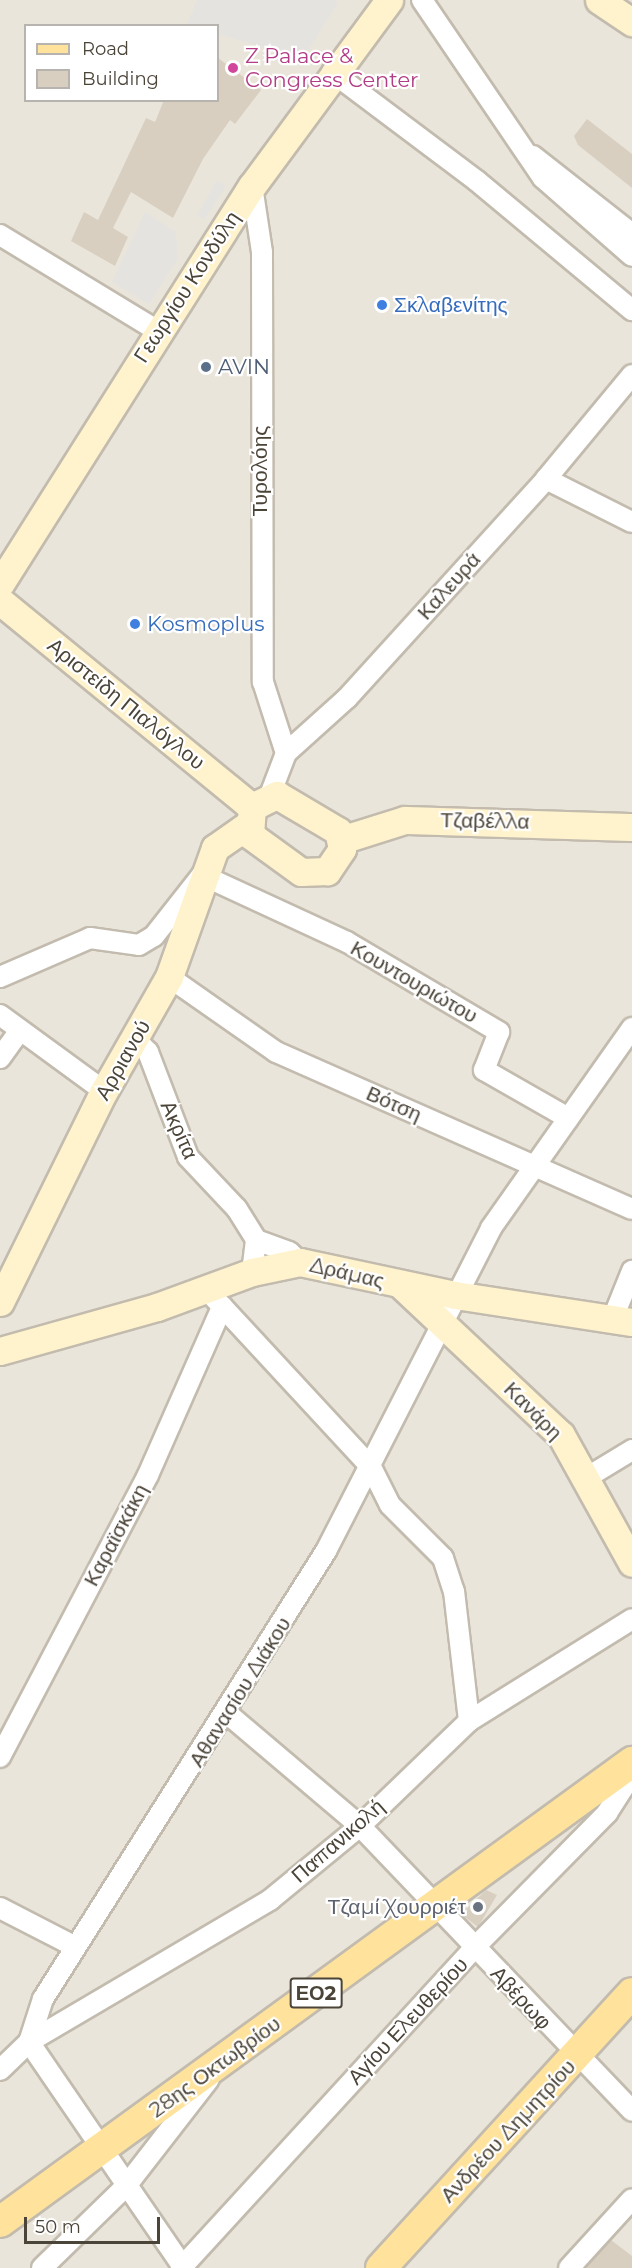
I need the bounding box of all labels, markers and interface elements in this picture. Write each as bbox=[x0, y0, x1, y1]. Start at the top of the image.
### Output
legend bbox=[24, 24, 219, 102]
text: Road bbox=[82, 38, 129, 60]
place label: Z Palace & Congress Center bbox=[245, 43, 419, 93]
marker: Z Palace & Congress Center bbox=[226, 61, 240, 75]
text: Building bbox=[82, 68, 159, 90]
street label: Γεωργίου Κονδύλη bbox=[129, 207, 245, 367]
place label: Σκλαβενίτης bbox=[394, 292, 508, 318]
marker: Σκλαβενίτης bbox=[375, 298, 389, 312]
place label: AVIN bbox=[218, 354, 270, 380]
marker: AVIN bbox=[199, 360, 213, 374]
street label: Τυρολόης bbox=[247, 426, 273, 516]
street label: Καλευρά bbox=[412, 547, 486, 625]
place label: Kosmoplus bbox=[147, 611, 265, 637]
marker: Kosmoplus bbox=[128, 617, 142, 631]
street label: Αριστείδη Πιαλόγλου bbox=[42, 633, 210, 775]
street label: Τζαβέλλα bbox=[440, 808, 530, 834]
street label: Κουντουριώτου bbox=[346, 935, 482, 1029]
street label: Αρριανού bbox=[90, 1015, 156, 1105]
street label: Βότση bbox=[362, 1081, 426, 1127]
street label: Ακρίτα bbox=[155, 1097, 203, 1163]
street label: Δράμας bbox=[307, 1252, 387, 1294]
street label: Κανάρη bbox=[499, 1377, 567, 1445]
street label: Καραϊσκάκη bbox=[79, 1480, 153, 1590]
street label: Αθανασίου Διάκου bbox=[184, 1612, 296, 1772]
street label: Παπανικολή bbox=[286, 1794, 390, 1888]
place label: Τζαμί Χουρριέτ bbox=[328, 1894, 466, 1920]
marker: Τζαμί Χουρριέτ bbox=[471, 1900, 485, 1914]
street label: Αγίου Ελευθερίου bbox=[343, 1952, 473, 2090]
street label: Αβέρωφ bbox=[485, 1961, 557, 2035]
road number: ΕΟ2 bbox=[289, 1976, 343, 2010]
street label: 28ης Οκτωβρίου bbox=[145, 2011, 285, 2123]
street label: Ανδρέου Δημητρίου bbox=[435, 2054, 581, 2208]
scale bar bbox=[27, 2205, 164, 2243]
text: 50 m bbox=[35, 2216, 81, 2238]

